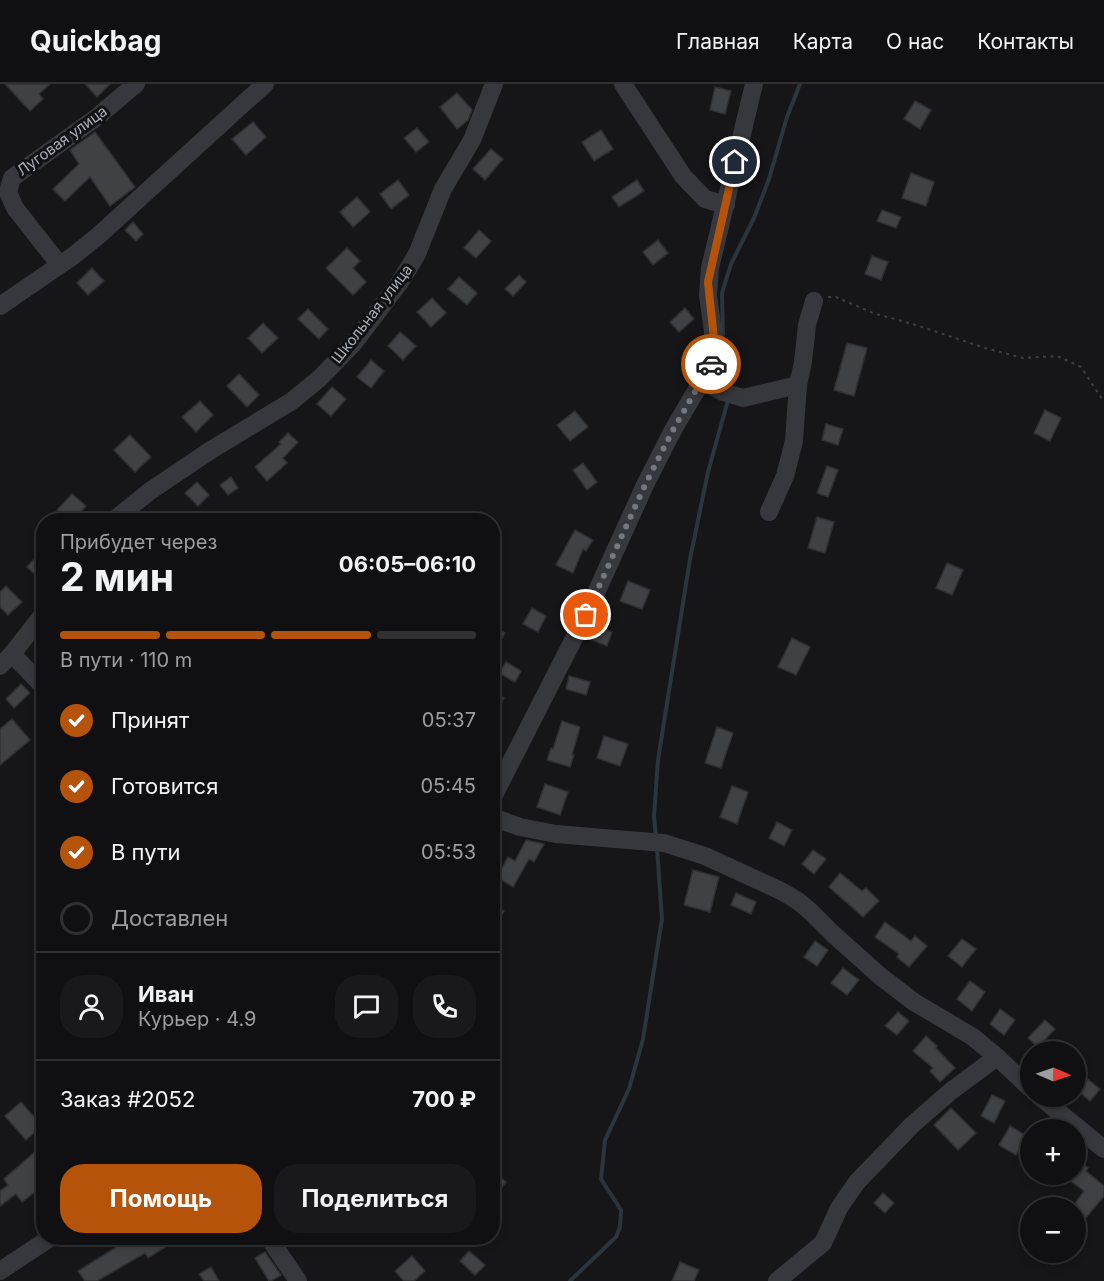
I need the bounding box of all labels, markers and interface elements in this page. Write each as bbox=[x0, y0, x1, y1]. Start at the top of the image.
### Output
text: Quickbag bbox=[30, 24, 161, 58]
text: Главная bbox=[676, 29, 760, 54]
text: Карта bbox=[793, 29, 853, 54]
text: О нас bbox=[886, 29, 944, 54]
text: Контакты bbox=[977, 29, 1074, 54]
street label: Луговая улица bbox=[13, 101, 111, 180]
pin bbox=[709, 136, 760, 187]
icon: home bbox=[718, 145, 751, 178]
street label: Школьная улица bbox=[327, 260, 416, 367]
courier bbox=[681, 334, 741, 394]
icon: car bbox=[695, 348, 728, 381]
text: Прибудет через bbox=[60, 530, 217, 554]
text: 06:05–06:10 bbox=[339, 551, 476, 577]
text: 2 мин bbox=[60, 553, 174, 600]
pin bbox=[560, 589, 611, 640]
icon: bag bbox=[569, 598, 602, 631]
text: В пути · 110 m bbox=[60, 648, 192, 672]
icon: check bbox=[60, 704, 93, 737]
text: Принят bbox=[111, 707, 189, 733]
text: 05:37 bbox=[422, 708, 476, 732]
icon: check bbox=[60, 770, 93, 803]
text: Готовится bbox=[111, 773, 218, 799]
text: 05:45 bbox=[420, 774, 476, 798]
icon: check bbox=[60, 836, 93, 869]
text: В пути bbox=[111, 839, 180, 865]
text: 05:53 bbox=[421, 840, 476, 864]
text: Доставлен bbox=[111, 905, 228, 931]
button: person bbox=[60, 975, 123, 1038]
button: chat bbox=[335, 975, 398, 1038]
button: phone bbox=[413, 975, 476, 1038]
text: Иван bbox=[138, 981, 194, 1007]
text: Курьер · 4.9 bbox=[138, 1007, 257, 1031]
north arrow bbox=[1020, 1041, 1086, 1107]
map controls bbox=[1020, 1041, 1086, 1263]
text: Заказ #2052 bbox=[60, 1086, 195, 1112]
text: 700 ₽ bbox=[412, 1086, 476, 1112]
button: + bbox=[1020, 1119, 1086, 1185]
button: Помощь bbox=[60, 1164, 262, 1233]
button: Поделиться bbox=[274, 1164, 476, 1233]
button: − bbox=[1020, 1197, 1086, 1263]

